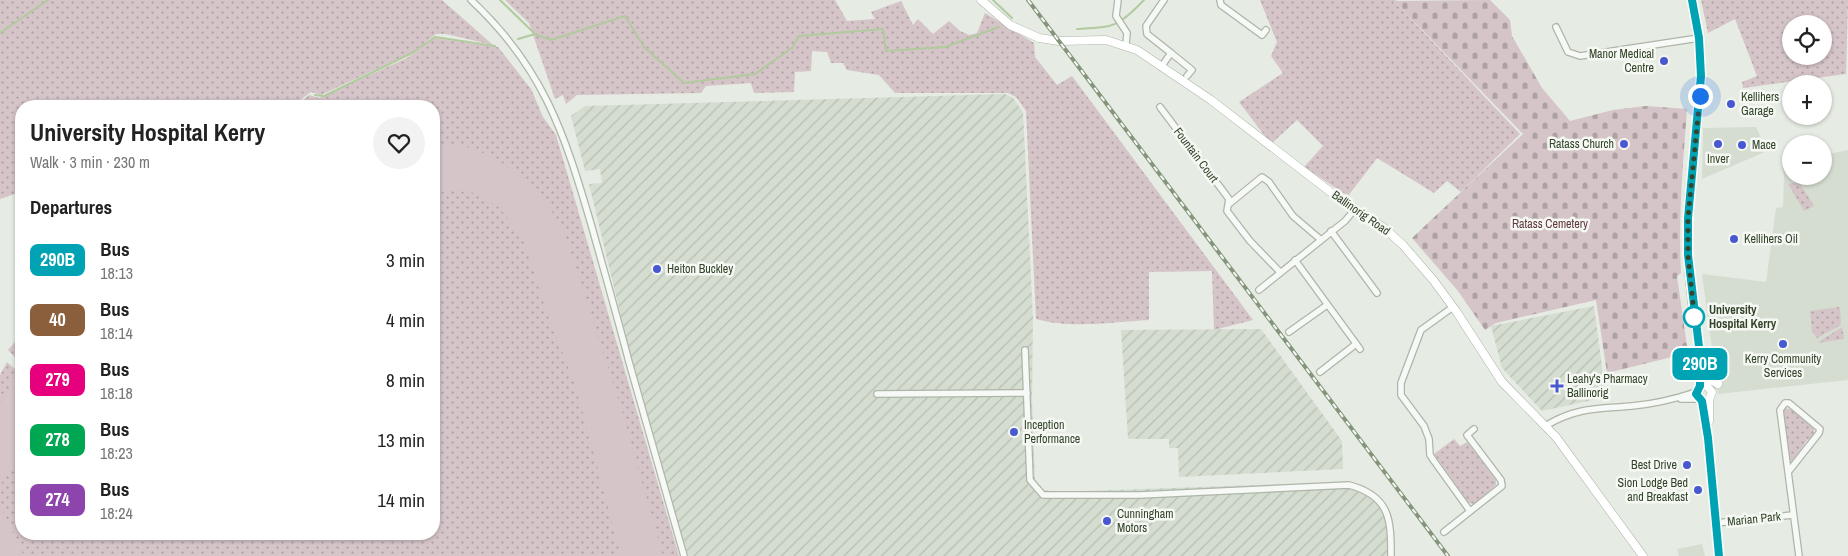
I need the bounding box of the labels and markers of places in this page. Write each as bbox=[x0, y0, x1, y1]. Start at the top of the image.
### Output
place label: Manor Medical Centre bbox=[1589, 46, 1654, 76]
marker: Manor Medical Centre bbox=[1658, 55, 1670, 67]
place label: Kellihers Garage bbox=[1741, 89, 1779, 119]
marker: Kellihers Garage bbox=[1725, 98, 1737, 110]
place label: Ratass Church bbox=[1549, 136, 1614, 152]
place label: Mace bbox=[1752, 137, 1776, 153]
marker: Ratass Church bbox=[1618, 138, 1630, 150]
marker: Inver bbox=[1712, 138, 1724, 150]
marker: Mace bbox=[1736, 139, 1748, 151]
place label: Inver bbox=[1707, 151, 1730, 167]
place label: Kellihers Oil bbox=[1744, 231, 1798, 247]
marker: Kellihers Oil bbox=[1728, 233, 1740, 245]
place label: Heiton Buckley bbox=[667, 261, 733, 277]
marker: Heiton Buckley bbox=[651, 263, 663, 275]
place label: University Hospital Kerry bbox=[1709, 302, 1777, 332]
marker: University Hospital Kerry bbox=[1683, 306, 1705, 328]
marker: Kerry Community Services bbox=[1777, 338, 1789, 350]
place label: Kerry Community Services bbox=[1745, 351, 1821, 381]
place label: Leahy's Pharmacy Ballinorig bbox=[1567, 371, 1648, 401]
marker: Leahy's Pharmacy Ballinorig bbox=[1551, 380, 1563, 392]
place label: Inception Performance bbox=[1024, 417, 1080, 447]
marker: Inception Performance bbox=[1008, 426, 1020, 438]
place label: Best Drive bbox=[1631, 457, 1677, 473]
marker: Best Drive bbox=[1681, 459, 1693, 471]
place label: Sion Lodge Bed and Breakfast bbox=[1617, 475, 1688, 505]
marker: Sion Lodge Bed and Breakfast bbox=[1692, 484, 1704, 496]
place label: Cunningham Motors bbox=[1117, 506, 1173, 536]
marker: Cunningham Motors bbox=[1101, 515, 1113, 527]

